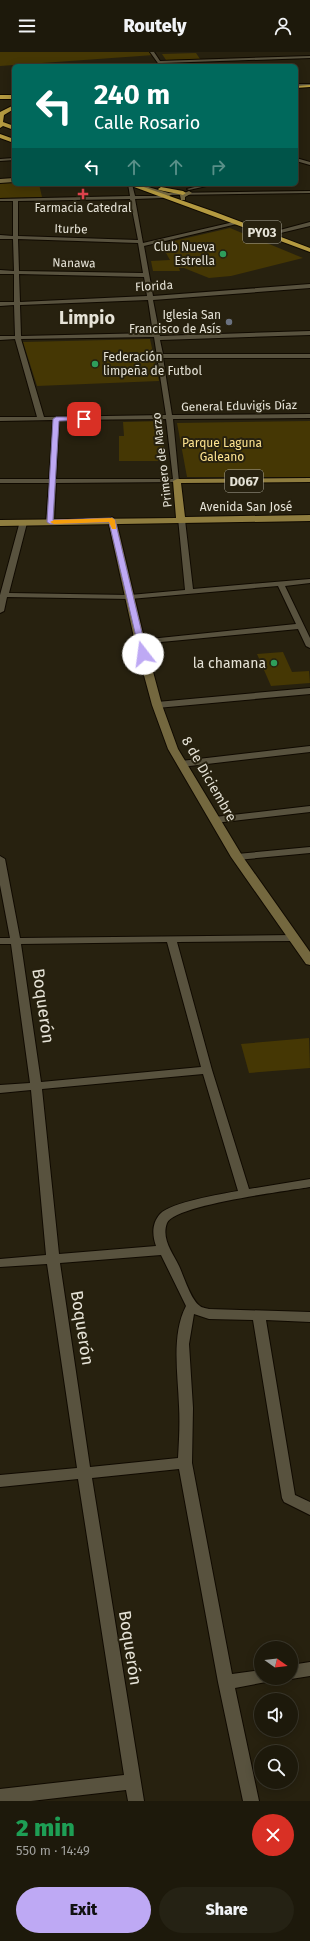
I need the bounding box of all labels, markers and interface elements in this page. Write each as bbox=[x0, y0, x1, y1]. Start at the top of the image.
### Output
icon: menu bbox=[16, 15, 38, 37]
text: Routely bbox=[123, 15, 187, 37]
icon: person bbox=[272, 15, 294, 37]
text: 240 m bbox=[94, 78, 170, 111]
icon: left bbox=[28, 80, 80, 132]
text: Calle Rosario bbox=[94, 112, 200, 134]
icon: left bbox=[81, 156, 103, 178]
icon: ahead bbox=[123, 156, 145, 178]
icon: ahead bbox=[165, 156, 187, 178]
icon: right bbox=[207, 156, 229, 178]
marker: Farmacia Catedral bbox=[78, 189, 88, 199]
place label: Farmacia Catedral bbox=[34, 201, 132, 215]
street label: Iturbe bbox=[54, 221, 88, 237]
road number: PY03 bbox=[243, 221, 281, 243]
place label: Club Nueva Estrella bbox=[154, 240, 215, 268]
marker: Club Nueva Estrella bbox=[218, 249, 228, 259]
street label: Nanawa bbox=[52, 256, 96, 270]
street label: Florida bbox=[135, 278, 173, 294]
district label: Limpio bbox=[59, 307, 115, 329]
place label: Iglesia San Francisco de Asís bbox=[129, 308, 221, 336]
marker: Iglesia San Francisco de Asís bbox=[224, 317, 234, 327]
place label: Federación limpeña de Futbol bbox=[103, 350, 202, 378]
marker: Federación limpeña de Futbol bbox=[90, 359, 100, 369]
street label: General Eduvigis Díaz bbox=[181, 398, 297, 414]
pin bbox=[67, 402, 101, 436]
icon: arrive bbox=[73, 408, 95, 430]
street label: Primero de Marzo bbox=[149, 412, 175, 508]
park label: Parque Laguna Galeano bbox=[182, 436, 262, 464]
road number: D067 bbox=[225, 470, 263, 492]
street label: Avenida San José bbox=[200, 500, 292, 514]
position arrow bbox=[122, 633, 164, 675]
place label: la chamana bbox=[193, 655, 266, 672]
marker: la chamana bbox=[269, 658, 279, 668]
street label: 8 de Diciembre bbox=[178, 733, 240, 825]
street label: Boquerón bbox=[27, 967, 59, 1045]
street label: Boquerón bbox=[66, 1289, 98, 1367]
street label: Boquerón bbox=[114, 1609, 146, 1687]
north arrow bbox=[254, 1641, 298, 1685]
map controls bbox=[254, 1641, 298, 1789]
button: sound bbox=[254, 1693, 298, 1737]
button: search bbox=[254, 1745, 298, 1789]
text: 2 min bbox=[16, 1814, 75, 1842]
button: close bbox=[252, 1814, 294, 1856]
text: 550 m · 14:49 bbox=[16, 1843, 90, 1858]
button: Exit bbox=[16, 1887, 151, 1933]
button: Share bbox=[159, 1887, 294, 1933]

